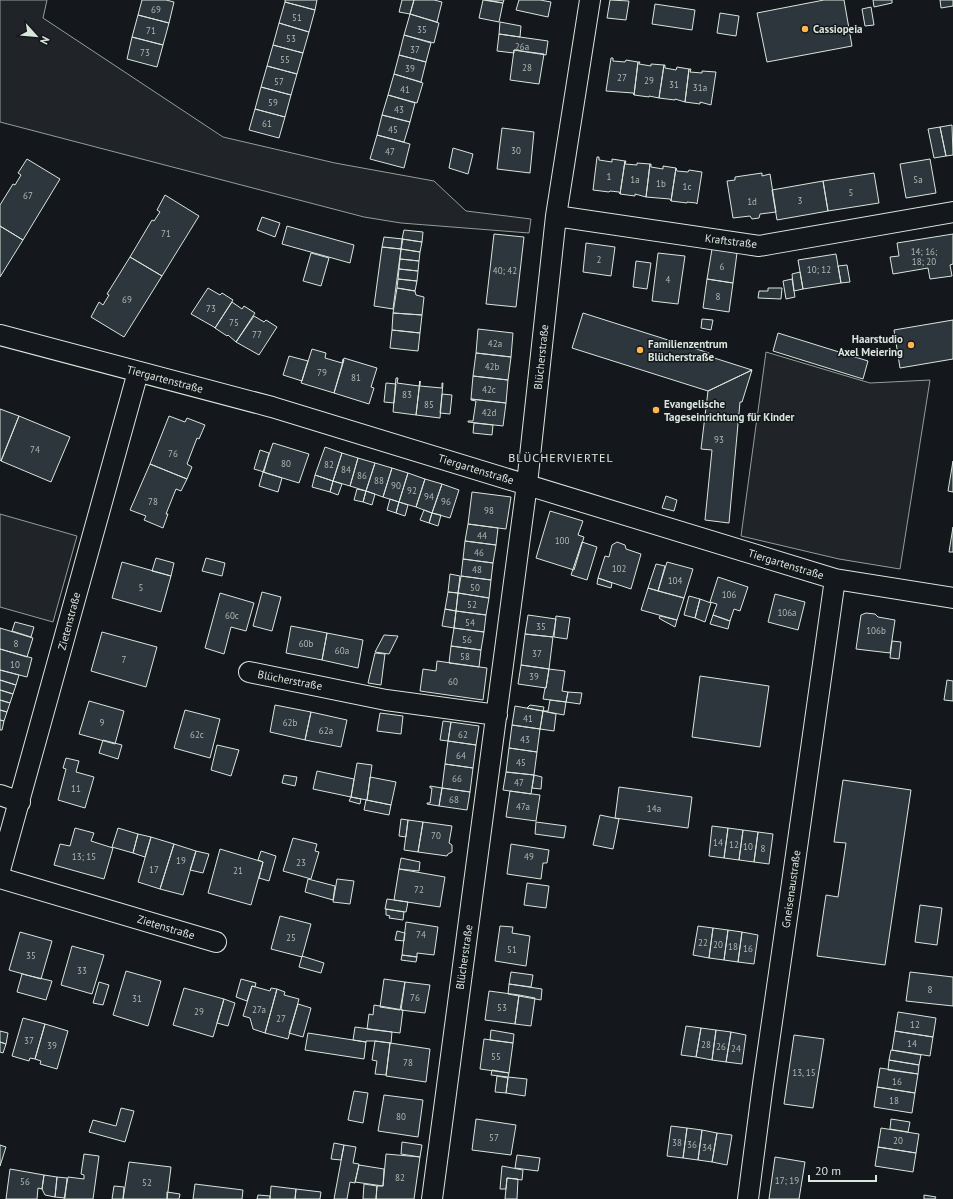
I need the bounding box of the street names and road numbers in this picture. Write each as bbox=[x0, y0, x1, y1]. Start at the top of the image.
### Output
street label: Kraftstraße bbox=[704, 231, 758, 251]
street label: Blücherstraße bbox=[531, 323, 551, 390]
street label: Tiergartenstraße bbox=[125, 362, 205, 396]
street label: Tiergartenstraße bbox=[436, 451, 516, 487]
street label: Tiergartenstraße bbox=[746, 546, 826, 582]
street label: Zietenstraße bbox=[55, 590, 84, 652]
street label: Blücherstraße bbox=[257, 667, 324, 693]
street label: Gneisenaustraße bbox=[779, 849, 803, 929]
street label: Zietenstraße bbox=[136, 912, 197, 942]
street label: Blücherstraße bbox=[453, 923, 476, 990]

